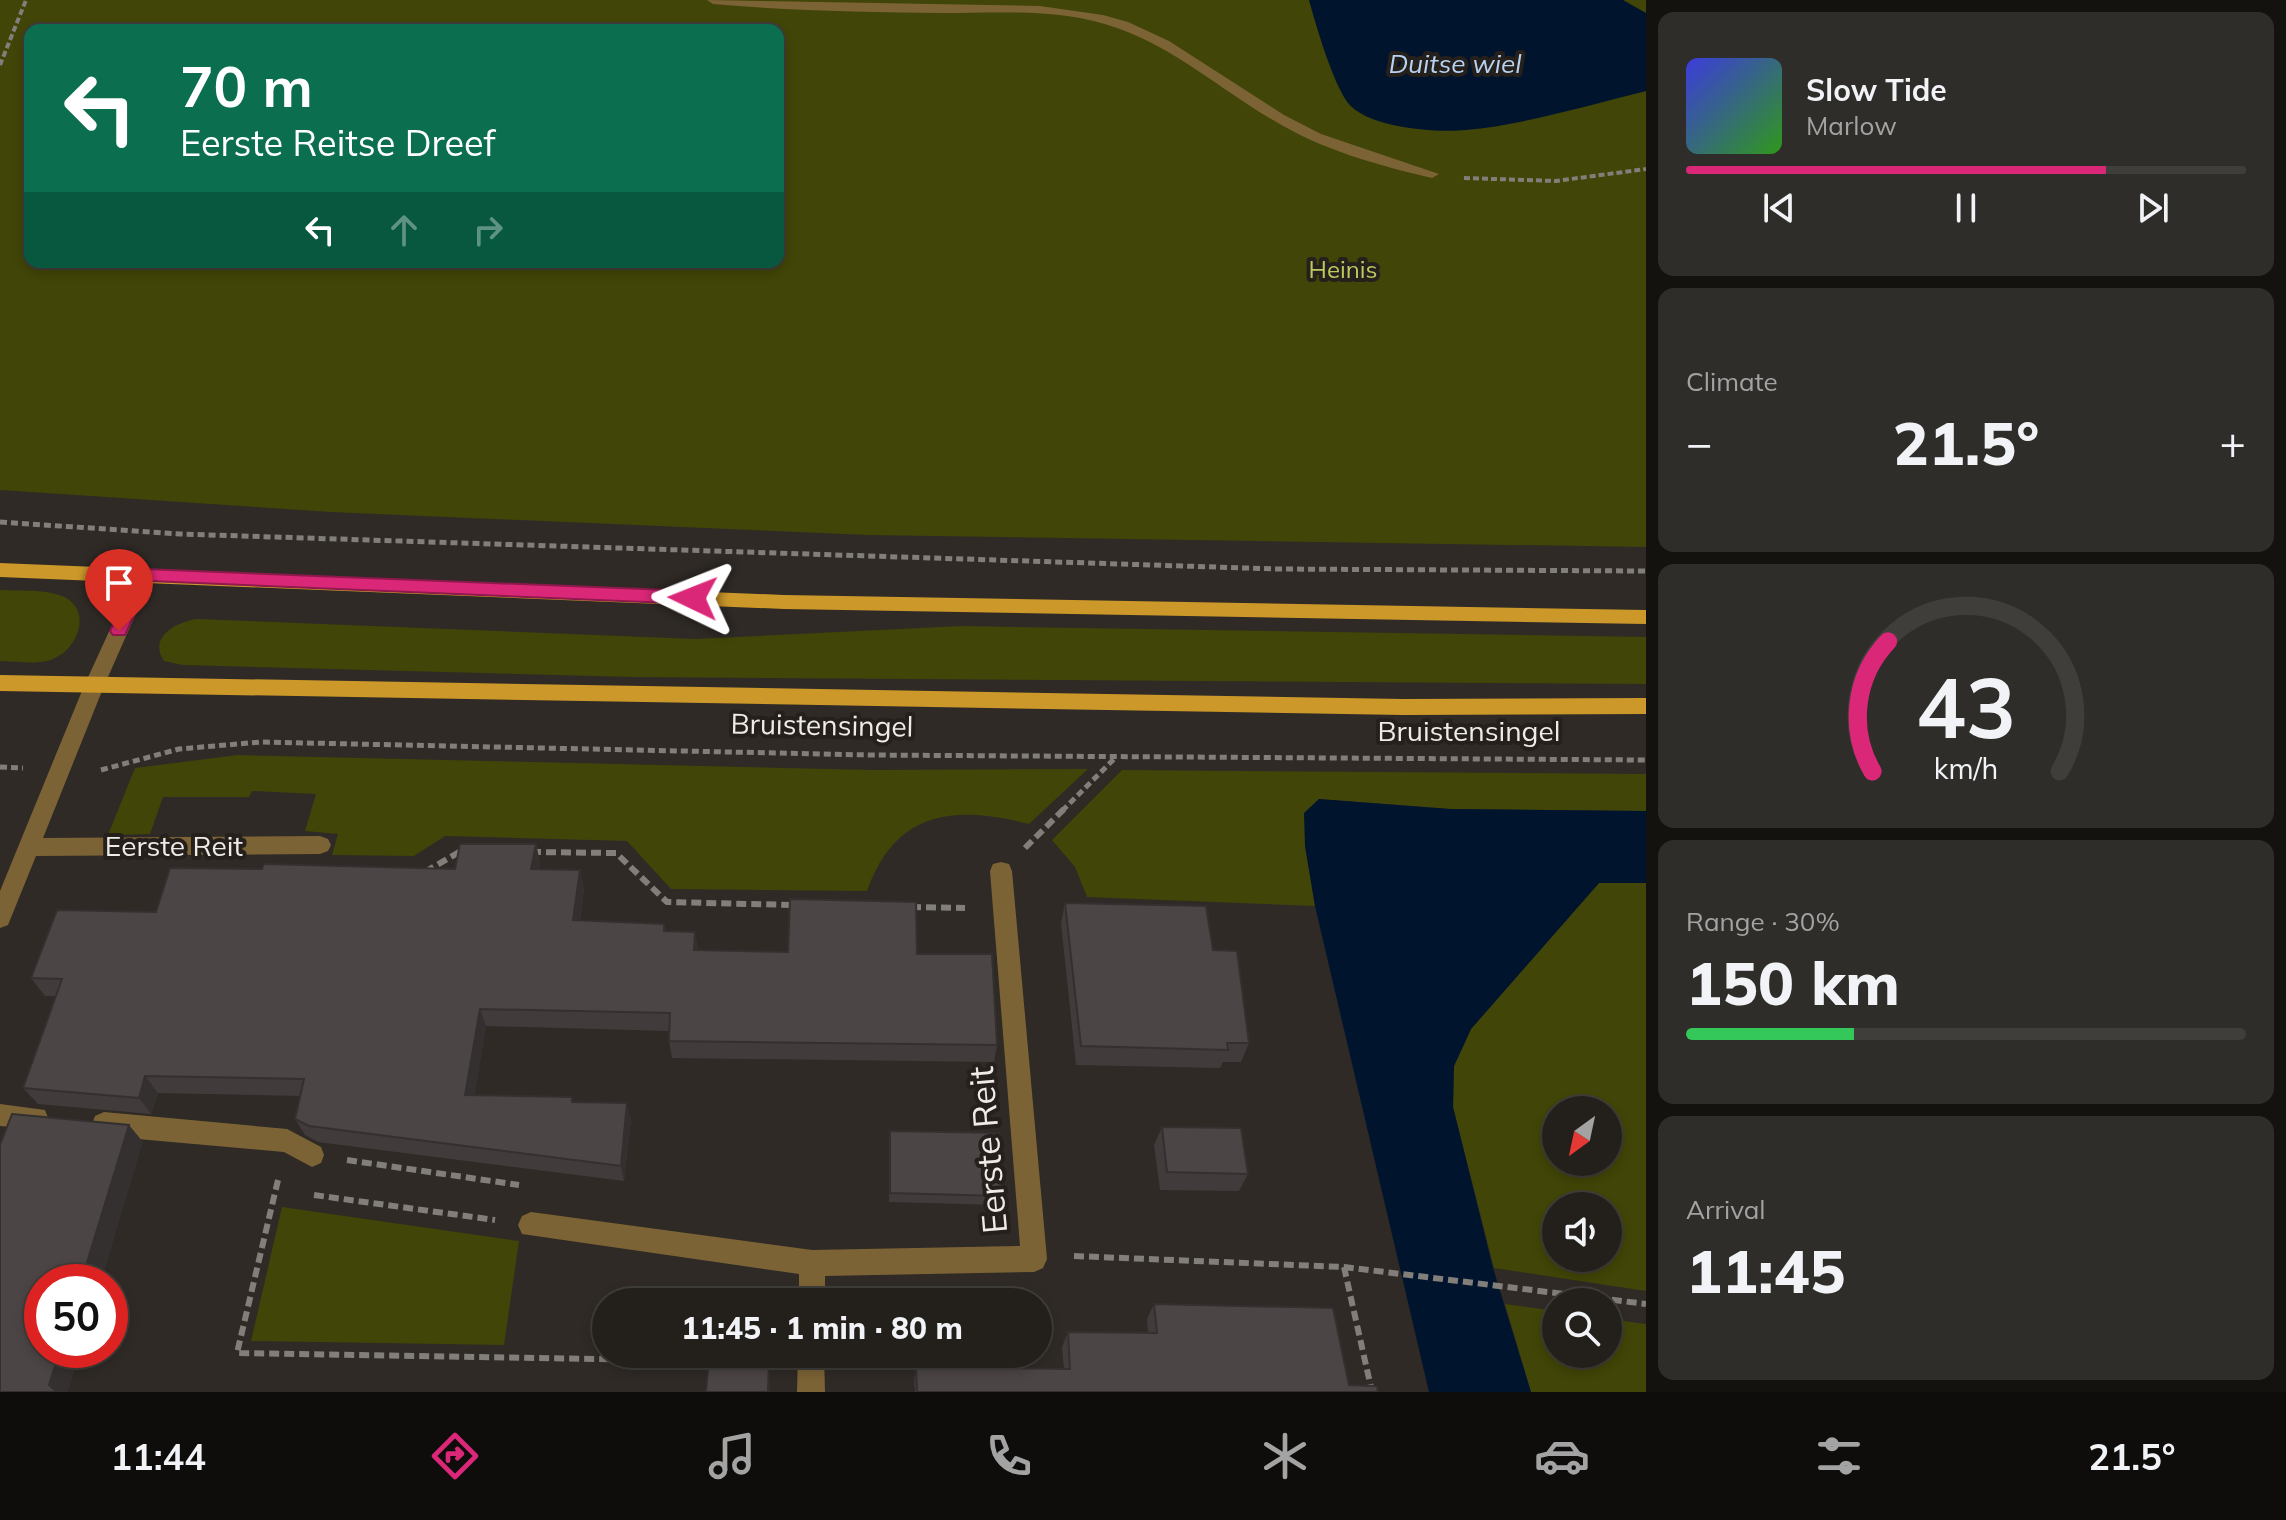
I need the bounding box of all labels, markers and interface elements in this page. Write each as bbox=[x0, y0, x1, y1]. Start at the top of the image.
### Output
water label: Duitse wiel bbox=[1389, 47, 1522, 80]
text: 70 m bbox=[180, 51, 313, 121]
icon: left bbox=[48, 56, 152, 160]
text: Slow Tide bbox=[1806, 71, 1947, 109]
text: Marlow bbox=[1806, 109, 1897, 142]
text: Eerste Reitse Dreef bbox=[180, 120, 496, 165]
icon: previous bbox=[1757, 186, 1801, 230]
icon: pause bbox=[1944, 186, 1988, 230]
icon: next bbox=[2131, 186, 2175, 230]
icon: left bbox=[298, 208, 342, 252]
icon: ahead bbox=[382, 208, 426, 252]
icon: right bbox=[466, 208, 510, 252]
park label: Heinis bbox=[1309, 254, 1377, 284]
text: Climate bbox=[1686, 365, 1778, 398]
text: 21.5° bbox=[1893, 405, 2039, 480]
text: − bbox=[1686, 415, 1712, 470]
text: + bbox=[2220, 415, 2246, 470]
pin bbox=[85, 549, 153, 631]
position arrow bbox=[651, 556, 735, 640]
icon: arrive bbox=[97, 561, 141, 605]
text: 43 bbox=[1916, 654, 2016, 759]
street label: Bruistensingel bbox=[730, 705, 914, 744]
street label: Bruistensingel bbox=[1378, 713, 1560, 748]
text: km/h bbox=[1934, 750, 1998, 786]
street label: Eerste Reit bbox=[105, 828, 243, 863]
text: Range · 30% bbox=[1686, 905, 1840, 938]
text: 150 km bbox=[1686, 945, 1900, 1020]
street label: Eerste Reit bbox=[959, 1064, 1016, 1236]
north arrow bbox=[1542, 1096, 1622, 1176]
map controls bbox=[1542, 1096, 1622, 1368]
button: sound bbox=[1542, 1192, 1622, 1272]
text: Arrival bbox=[1686, 1193, 1766, 1226]
text: 11:45 bbox=[1686, 1233, 1846, 1308]
speed limit sign: 50 bbox=[24, 1264, 128, 1368]
button: search bbox=[1542, 1288, 1622, 1368]
text: 11:45 · 1 min · 80 m bbox=[681, 1309, 963, 1347]
icon: directions bbox=[427, 1428, 483, 1484]
icon: music bbox=[704, 1428, 760, 1484]
icon: phone bbox=[981, 1428, 1037, 1484]
icon: climate bbox=[1257, 1428, 1313, 1484]
icon: car bbox=[1534, 1428, 1590, 1484]
icon: filters bbox=[1811, 1428, 1867, 1484]
text: 11:44 bbox=[110, 1434, 206, 1479]
text: 21.5° bbox=[2088, 1434, 2176, 1479]

